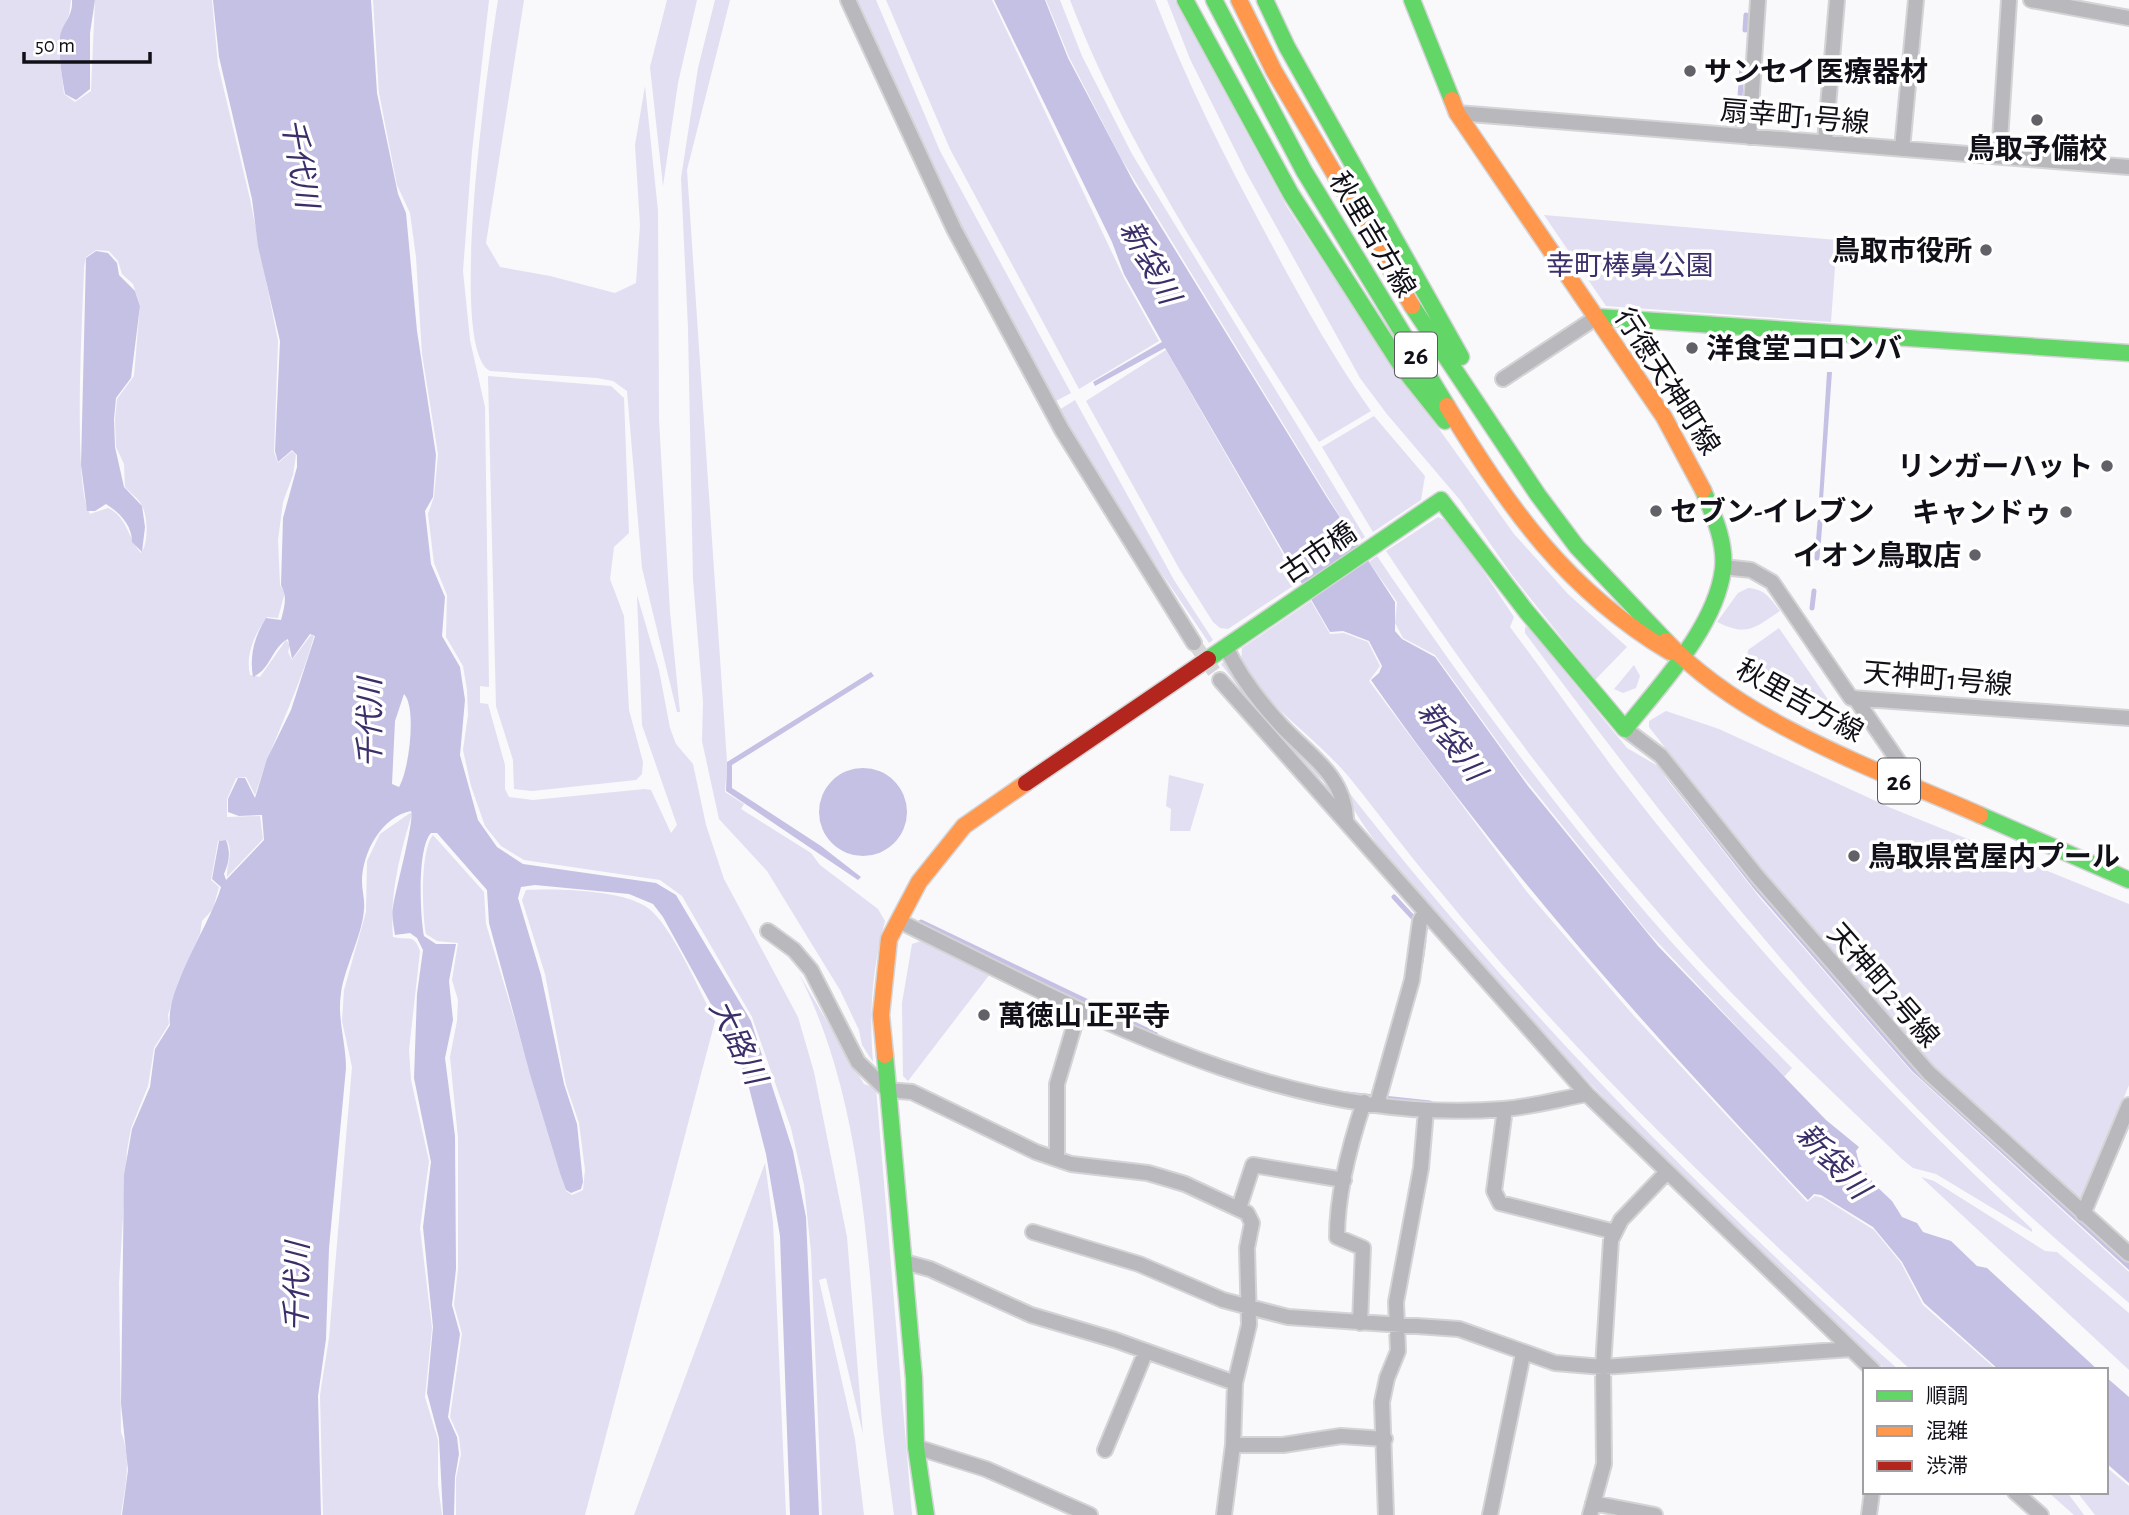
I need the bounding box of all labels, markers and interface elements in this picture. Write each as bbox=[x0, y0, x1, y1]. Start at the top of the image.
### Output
scale bar bbox=[24, 21, 150, 65]
text: 50 m bbox=[35, 35, 75, 56]
place label: サンセイ医療器材 bbox=[1704, 57, 1928, 87]
marker: サンセイ医療器材 bbox=[1682, 63, 1698, 79]
street label: 扇幸町1号線 bbox=[1719, 96, 1871, 138]
marker: 鳥取予備校 bbox=[2029, 112, 2045, 128]
water label: 千代川 bbox=[276, 116, 323, 213]
place label: 鳥取予備校 bbox=[1967, 133, 2107, 164]
street label: 秋里吉方線 bbox=[1323, 167, 1421, 302]
water label: 新袋川 bbox=[1114, 215, 1187, 312]
place label: 鳥取市役所 bbox=[1832, 235, 1972, 266]
marker: 鳥取市役所 bbox=[1978, 242, 1994, 258]
park label: 幸町棒鼻公園 bbox=[1546, 251, 1714, 281]
street label: 行徳天神町線 bbox=[1609, 303, 1725, 460]
road number: 26 bbox=[1395, 332, 1437, 378]
place label: 洋食堂コロンバ bbox=[1706, 333, 1902, 364]
marker: 洋食堂コロンバ bbox=[1684, 340, 1700, 356]
place label: リンガーハット bbox=[1898, 452, 2093, 482]
marker: リンガーハット bbox=[2099, 458, 2115, 474]
place label: セブン-イレブン bbox=[1670, 496, 1875, 527]
place label: キャンドゥ bbox=[1912, 499, 2052, 528]
marker: セブン-イレブン bbox=[1648, 503, 1664, 519]
marker: キャンドゥ bbox=[2058, 504, 2074, 520]
street label: 古市橋 bbox=[1275, 517, 1362, 589]
place label: イオン鳥取店 bbox=[1793, 540, 1961, 571]
marker: イオン鳥取店 bbox=[1967, 547, 1983, 563]
street label: 秋里吉方線 bbox=[1731, 654, 1868, 748]
street label: 天神町1号線 bbox=[1862, 658, 2014, 700]
water label: 千代川 bbox=[355, 675, 386, 768]
water label: 新袋川 bbox=[1412, 695, 1494, 789]
road number: 26 bbox=[1878, 758, 1920, 804]
place label: 鳥取県営屋内プール bbox=[1868, 841, 2120, 872]
marker: 鳥取県営屋内プール bbox=[1846, 848, 1862, 864]
street label: 天神町2号線 bbox=[1822, 918, 1945, 1053]
water label: 大路川 bbox=[704, 995, 773, 1092]
place label: 萬徳山 正平寺 bbox=[998, 1000, 1170, 1031]
marker: 萬徳山 正平寺 bbox=[976, 1007, 992, 1023]
water label: 新袋川 bbox=[1791, 1117, 1877, 1207]
water label: 千代川 bbox=[281, 1239, 314, 1332]
legend bbox=[1863, 1368, 2108, 1494]
text: 順調 bbox=[1926, 1385, 1968, 1407]
text: 混雑 bbox=[1926, 1420, 1968, 1442]
text: 渋滞 bbox=[1926, 1455, 1968, 1477]

